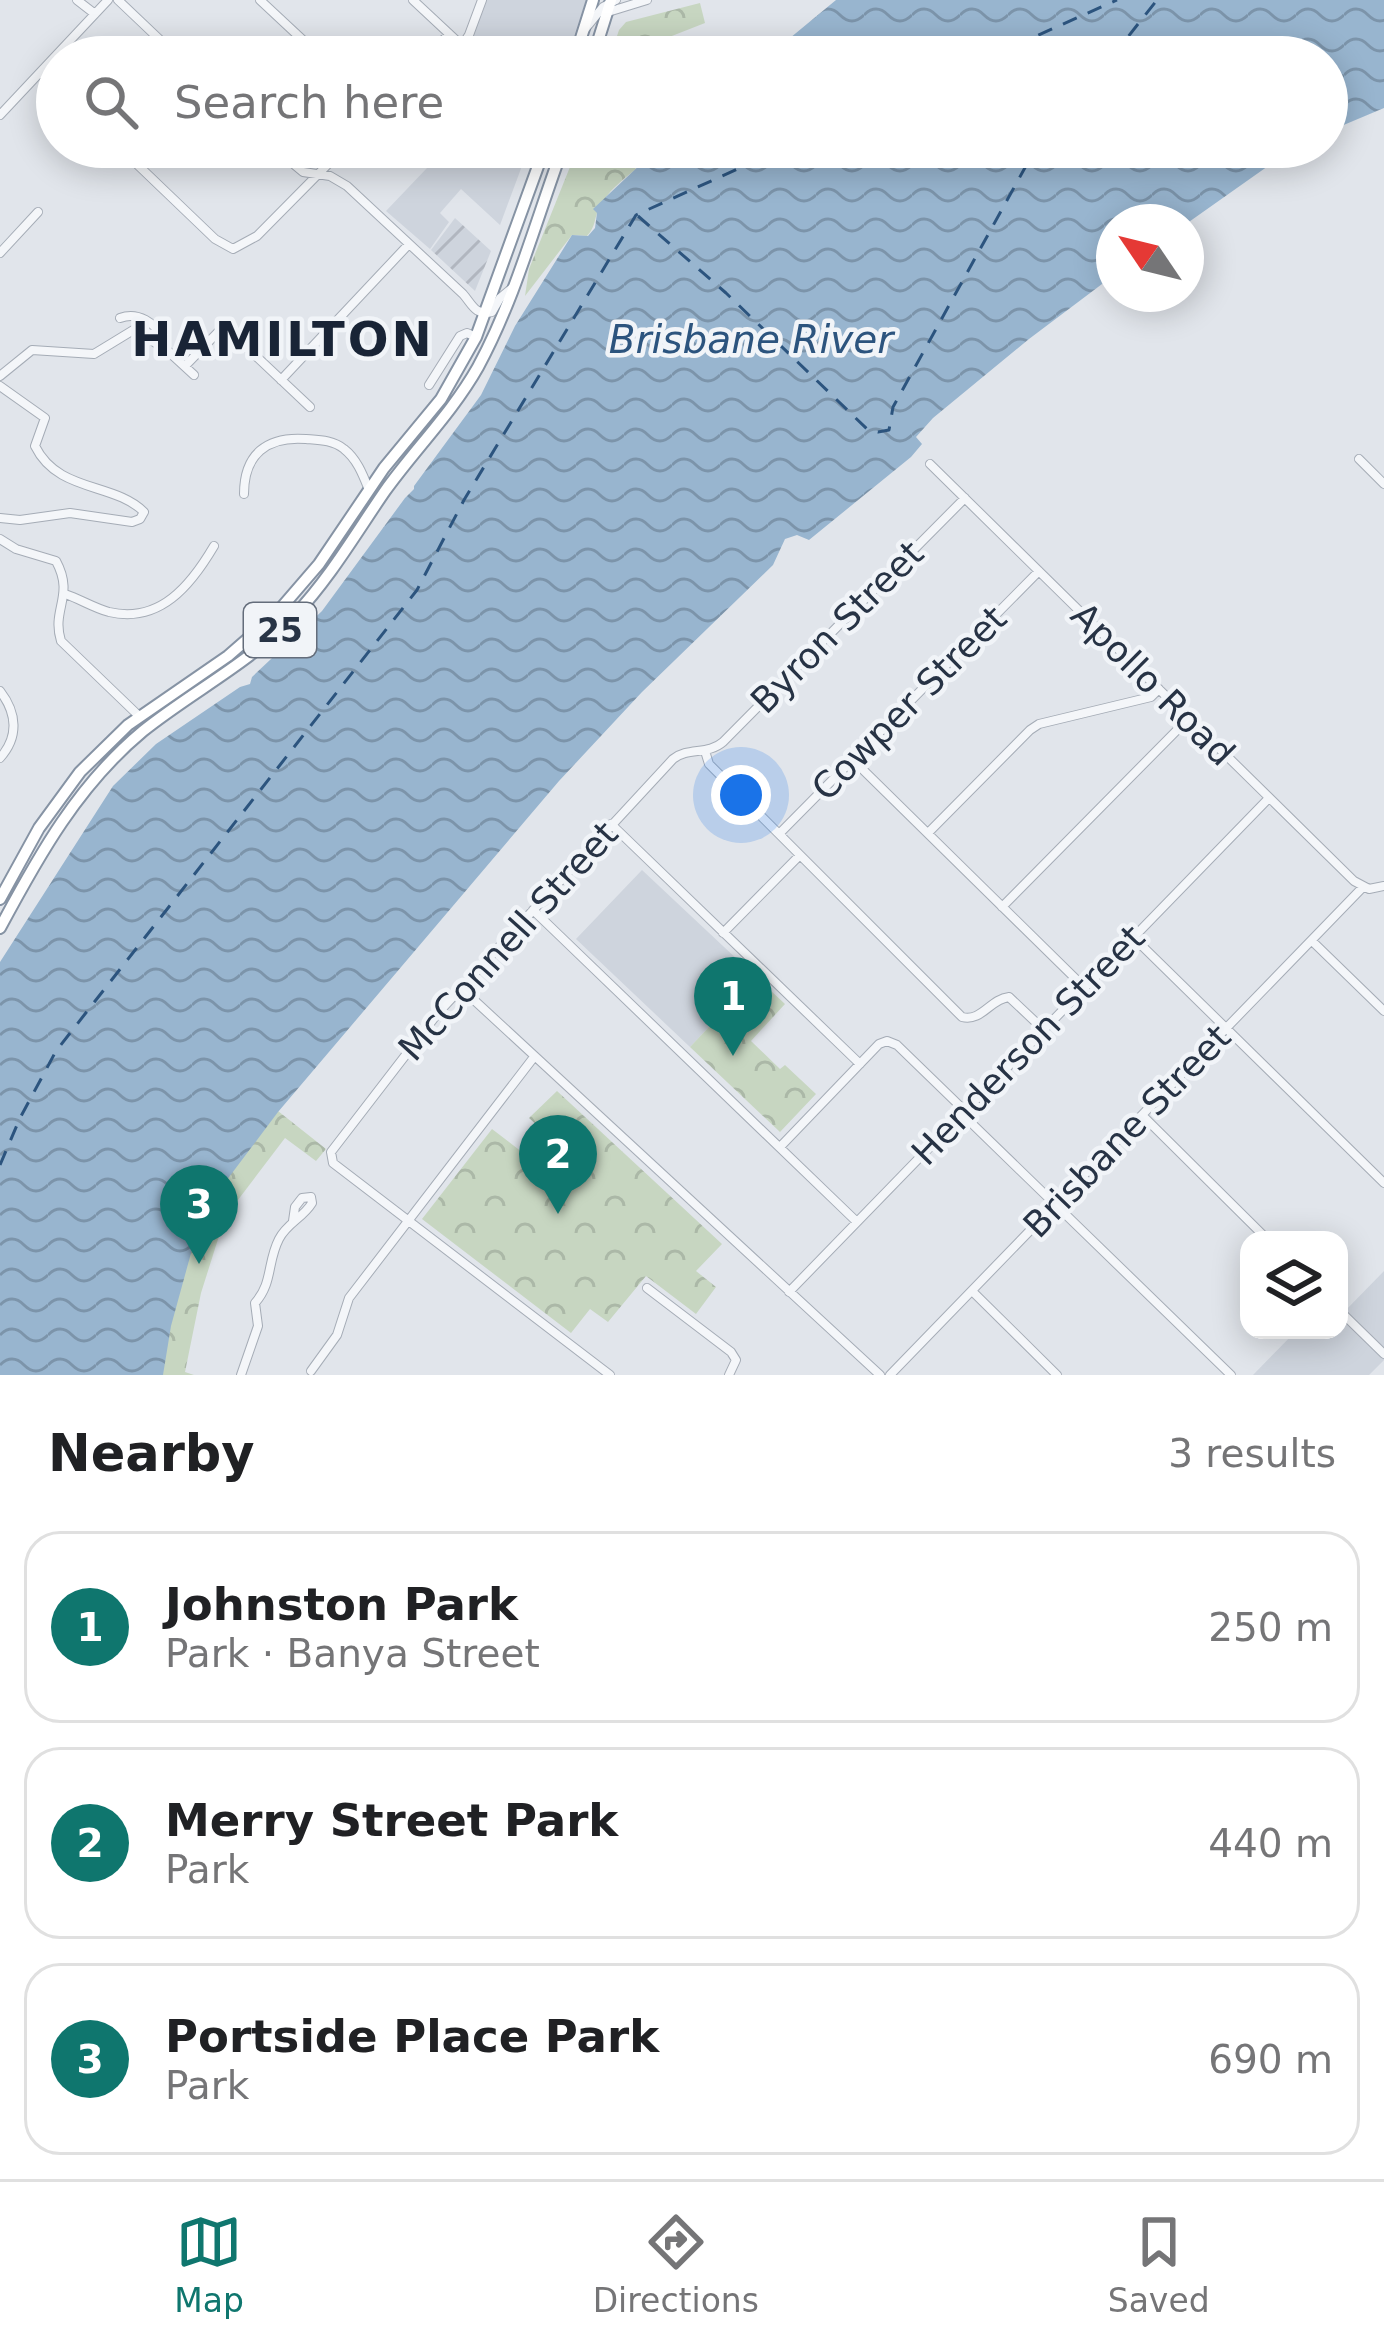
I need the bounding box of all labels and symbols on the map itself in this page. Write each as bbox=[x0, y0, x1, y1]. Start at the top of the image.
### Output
north arrow bbox=[1096, 204, 1204, 312]
district label: HAMILTON bbox=[131, 311, 435, 367]
water label: Brisbane River bbox=[609, 317, 896, 362]
street label: Byron Street bbox=[743, 533, 931, 721]
street label: Apollo Road bbox=[1063, 594, 1243, 774]
street label: Cowper Street bbox=[804, 598, 1014, 808]
road number: 25 bbox=[244, 603, 316, 657]
your location bbox=[711, 765, 771, 825]
street label: McConnell Street bbox=[390, 813, 626, 1069]
street label: Henderson Street bbox=[903, 917, 1153, 1173]
pin: 1 bbox=[694, 957, 772, 1056]
street label: Brisbane Street bbox=[1015, 1016, 1239, 1246]
pin: 2 bbox=[519, 1115, 597, 1214]
pin: 3 bbox=[160, 1165, 238, 1264]

